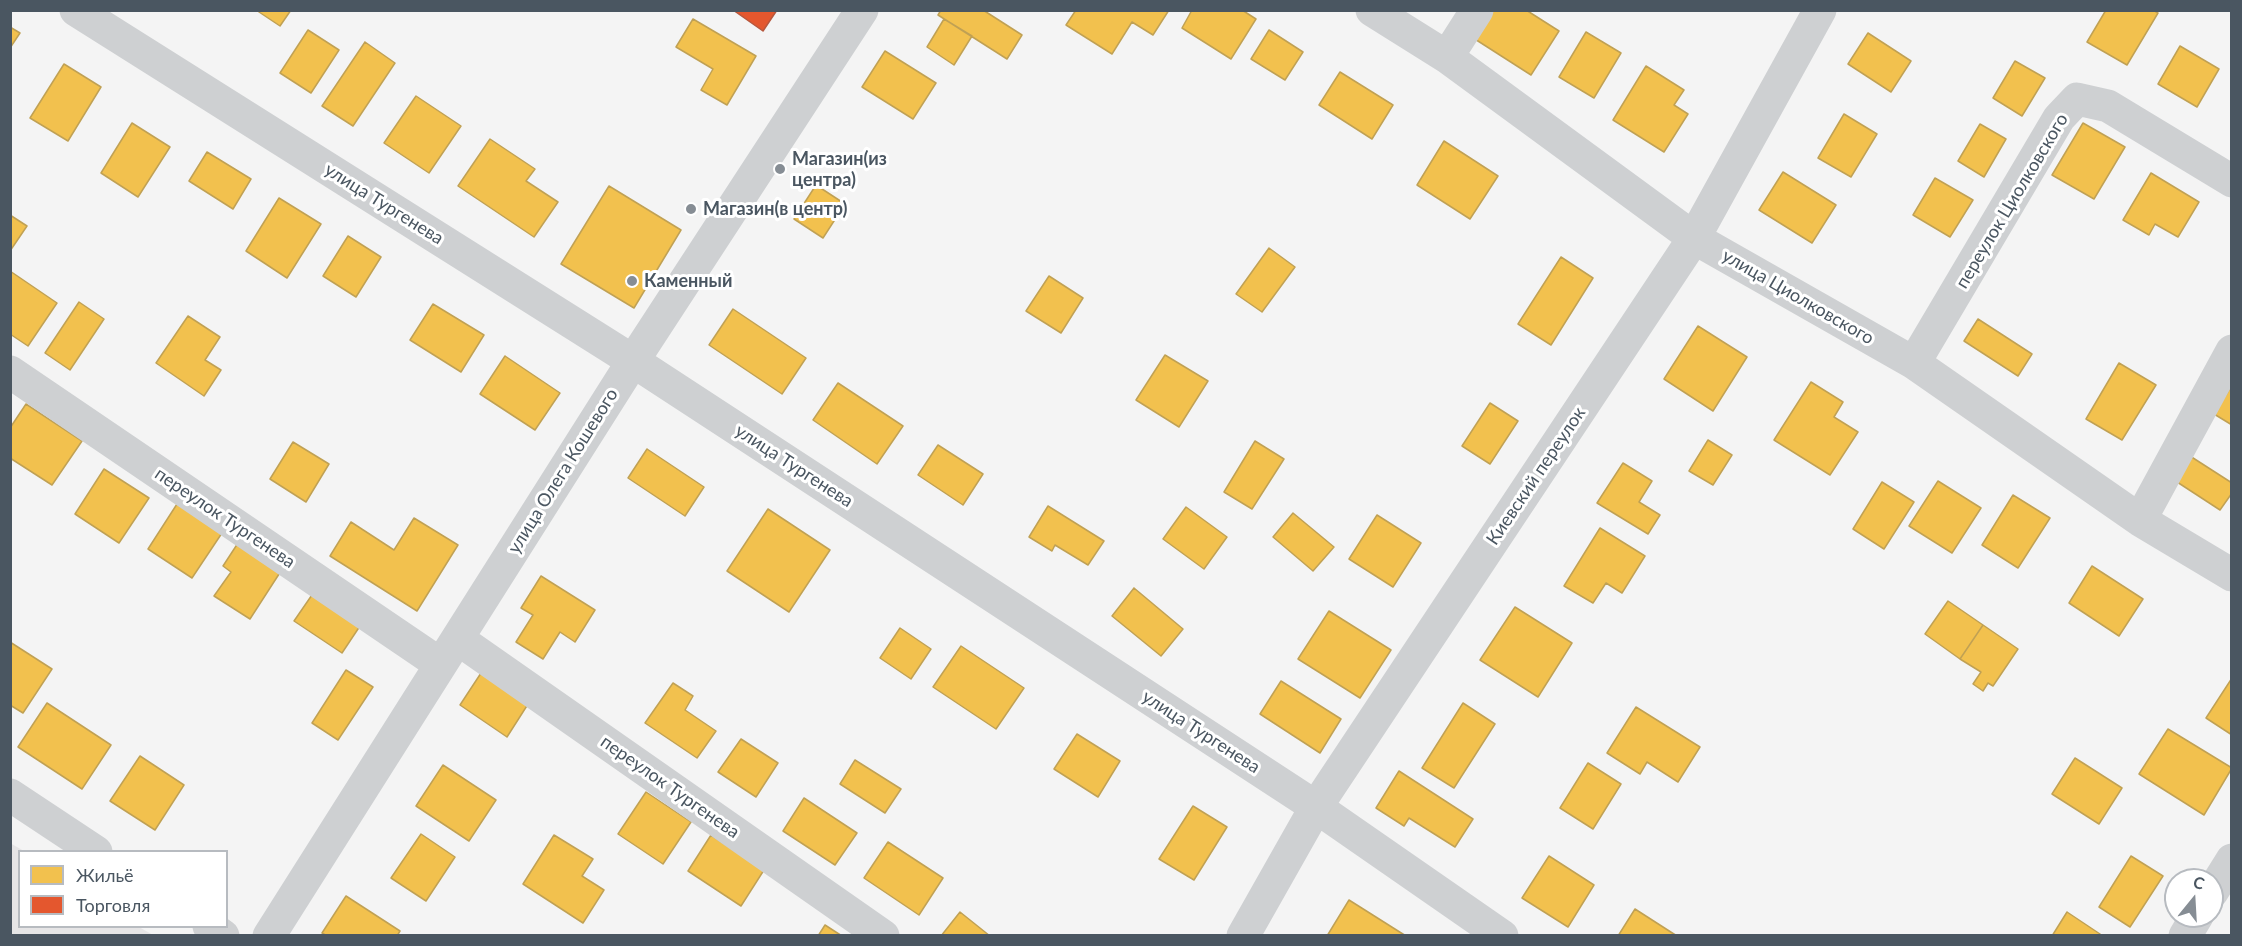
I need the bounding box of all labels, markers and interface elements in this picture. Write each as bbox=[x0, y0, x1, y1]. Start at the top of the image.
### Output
street label: переулок Циолковского bbox=[1951, 110, 2073, 292]
place label: Магазин(из центра) bbox=[792, 148, 887, 190]
street label: улица Тургенева bbox=[321, 159, 447, 249]
marker: Магазин(из центра) bbox=[773, 162, 787, 176]
place label: Магазин(в центр) bbox=[703, 198, 847, 220]
marker: Магазин(в центр) bbox=[684, 202, 698, 216]
street label: улица Циолковского bbox=[1718, 245, 1878, 349]
place label: Каменный bbox=[644, 270, 732, 292]
marker: Каменный bbox=[625, 274, 639, 288]
street label: улица Олега Кошевого bbox=[503, 384, 623, 558]
street label: Киевский переулок bbox=[1482, 403, 1590, 549]
street label: улица Тургенева bbox=[731, 420, 857, 512]
street label: переулок Тургенева bbox=[151, 463, 299, 573]
street label: улица Тургенева bbox=[1138, 686, 1264, 778]
street label: переулок Тургенева bbox=[596, 731, 744, 843]
legend bbox=[18, 850, 228, 928]
text: Жильё bbox=[76, 864, 134, 886]
north arrow bbox=[2164, 868, 2224, 928]
text: С bbox=[2191, 872, 2207, 893]
text: Торговля bbox=[76, 894, 150, 916]

